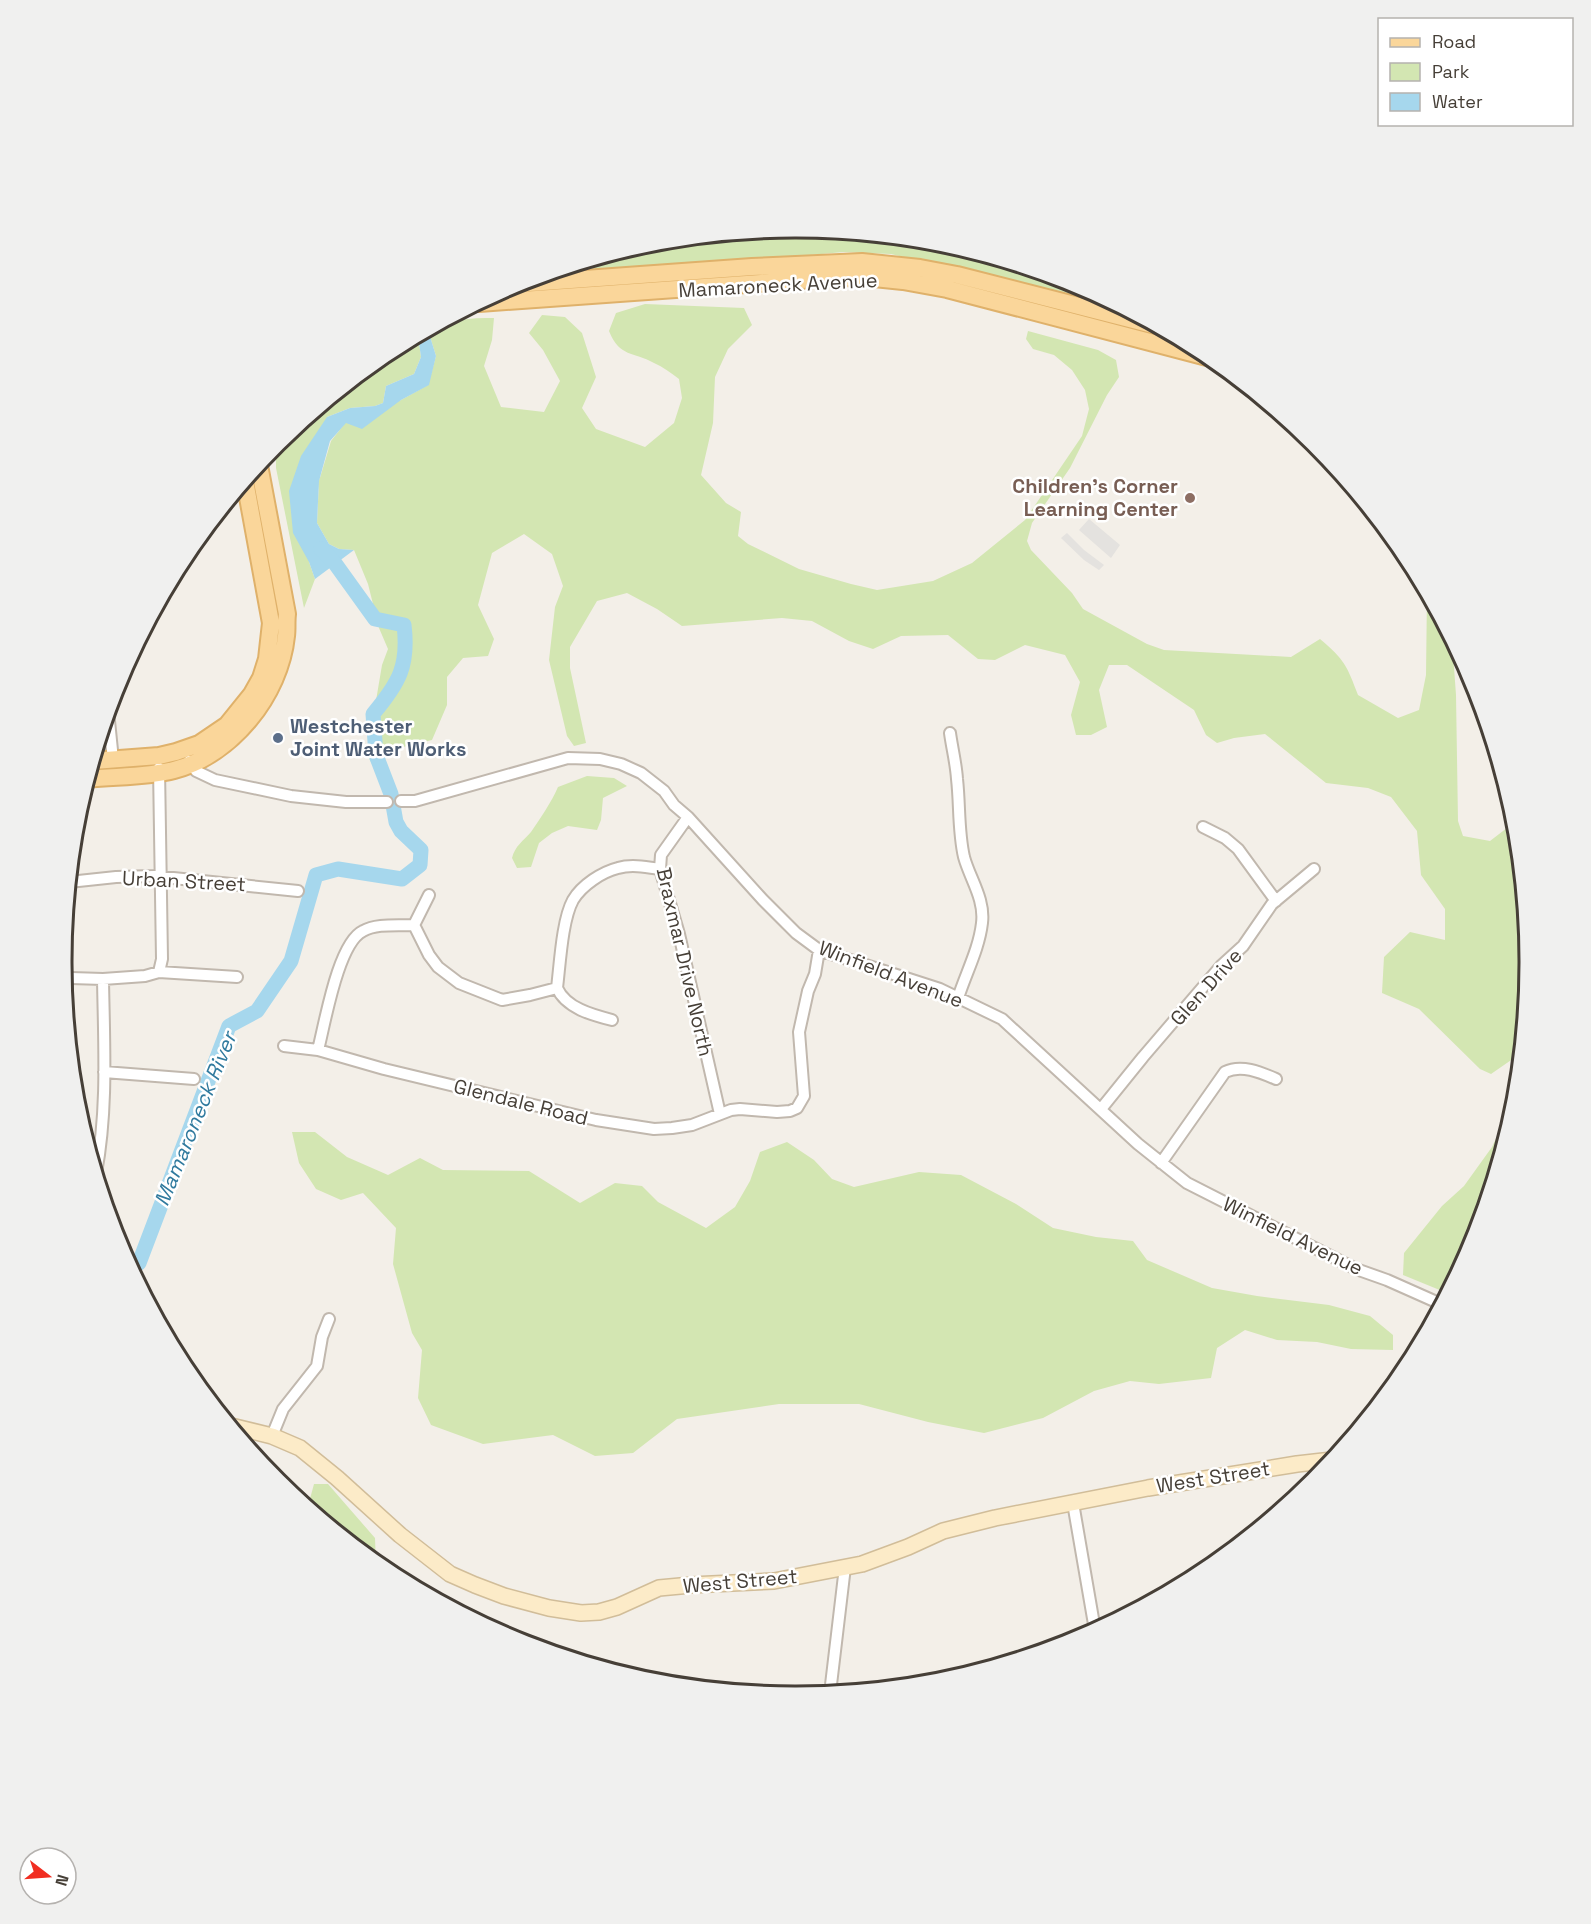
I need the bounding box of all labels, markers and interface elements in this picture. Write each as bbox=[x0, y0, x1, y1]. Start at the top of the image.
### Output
legend bbox=[1378, 18, 1573, 126]
text: Road bbox=[1432, 30, 1476, 53]
text: Park bbox=[1432, 60, 1470, 83]
text: Water bbox=[1432, 90, 1483, 113]
street label: Mamaroneck Avenue bbox=[678, 267, 878, 303]
place label: Children's Corner Learning Center bbox=[1012, 473, 1178, 522]
marker: Children's Corner Learning Center bbox=[1183, 491, 1197, 505]
place label: Westchester Joint Water Works bbox=[290, 713, 466, 762]
marker: Westchester Joint Water Works bbox=[271, 731, 285, 745]
street label: Urban Street bbox=[122, 865, 246, 897]
street label: Braxmar Drive North bbox=[651, 865, 719, 1059]
street label: Winfield Avenue bbox=[815, 934, 967, 1014]
street label: Glen Drive bbox=[1164, 943, 1248, 1031]
water label: Mamaroneck River bbox=[148, 1026, 243, 1210]
street label: Glendale Road bbox=[451, 1073, 591, 1131]
street label: Winfield Avenue bbox=[1219, 1191, 1367, 1281]
street label: West Street bbox=[1154, 1455, 1272, 1499]
street label: West Street bbox=[682, 1563, 798, 1599]
north arrow bbox=[18, 1846, 78, 1906]
text: N bbox=[50, 1872, 73, 1888]

